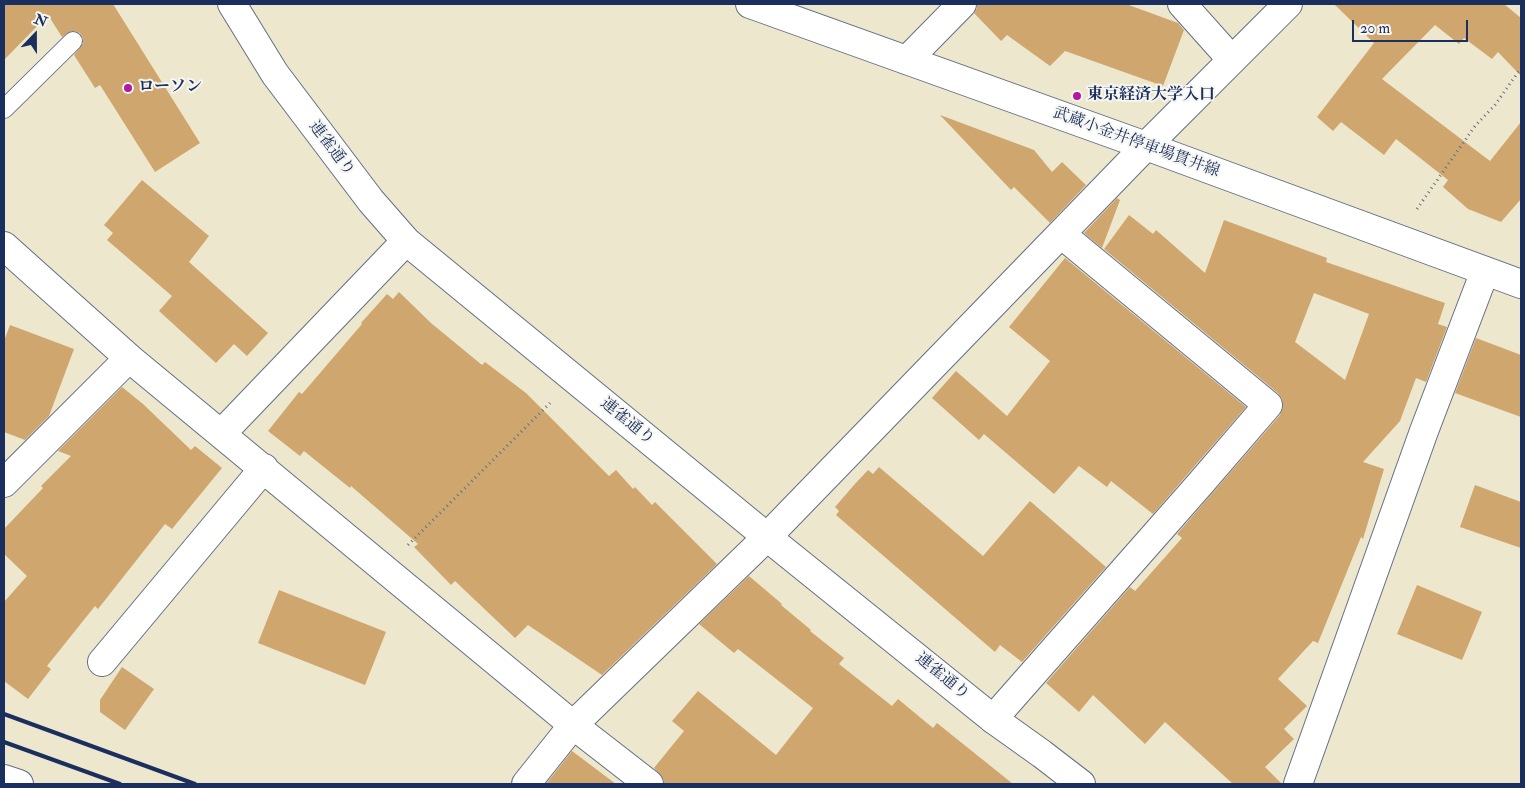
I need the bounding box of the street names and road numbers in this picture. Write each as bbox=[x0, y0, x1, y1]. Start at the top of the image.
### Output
street label: 武蔵小金井停車場貫井線 bbox=[1050, 104, 1222, 182]
street label: 連雀通り bbox=[304, 118, 358, 180]
street label: 連雀通り bbox=[596, 394, 658, 450]
street label: 連雀通り bbox=[911, 649, 973, 705]

